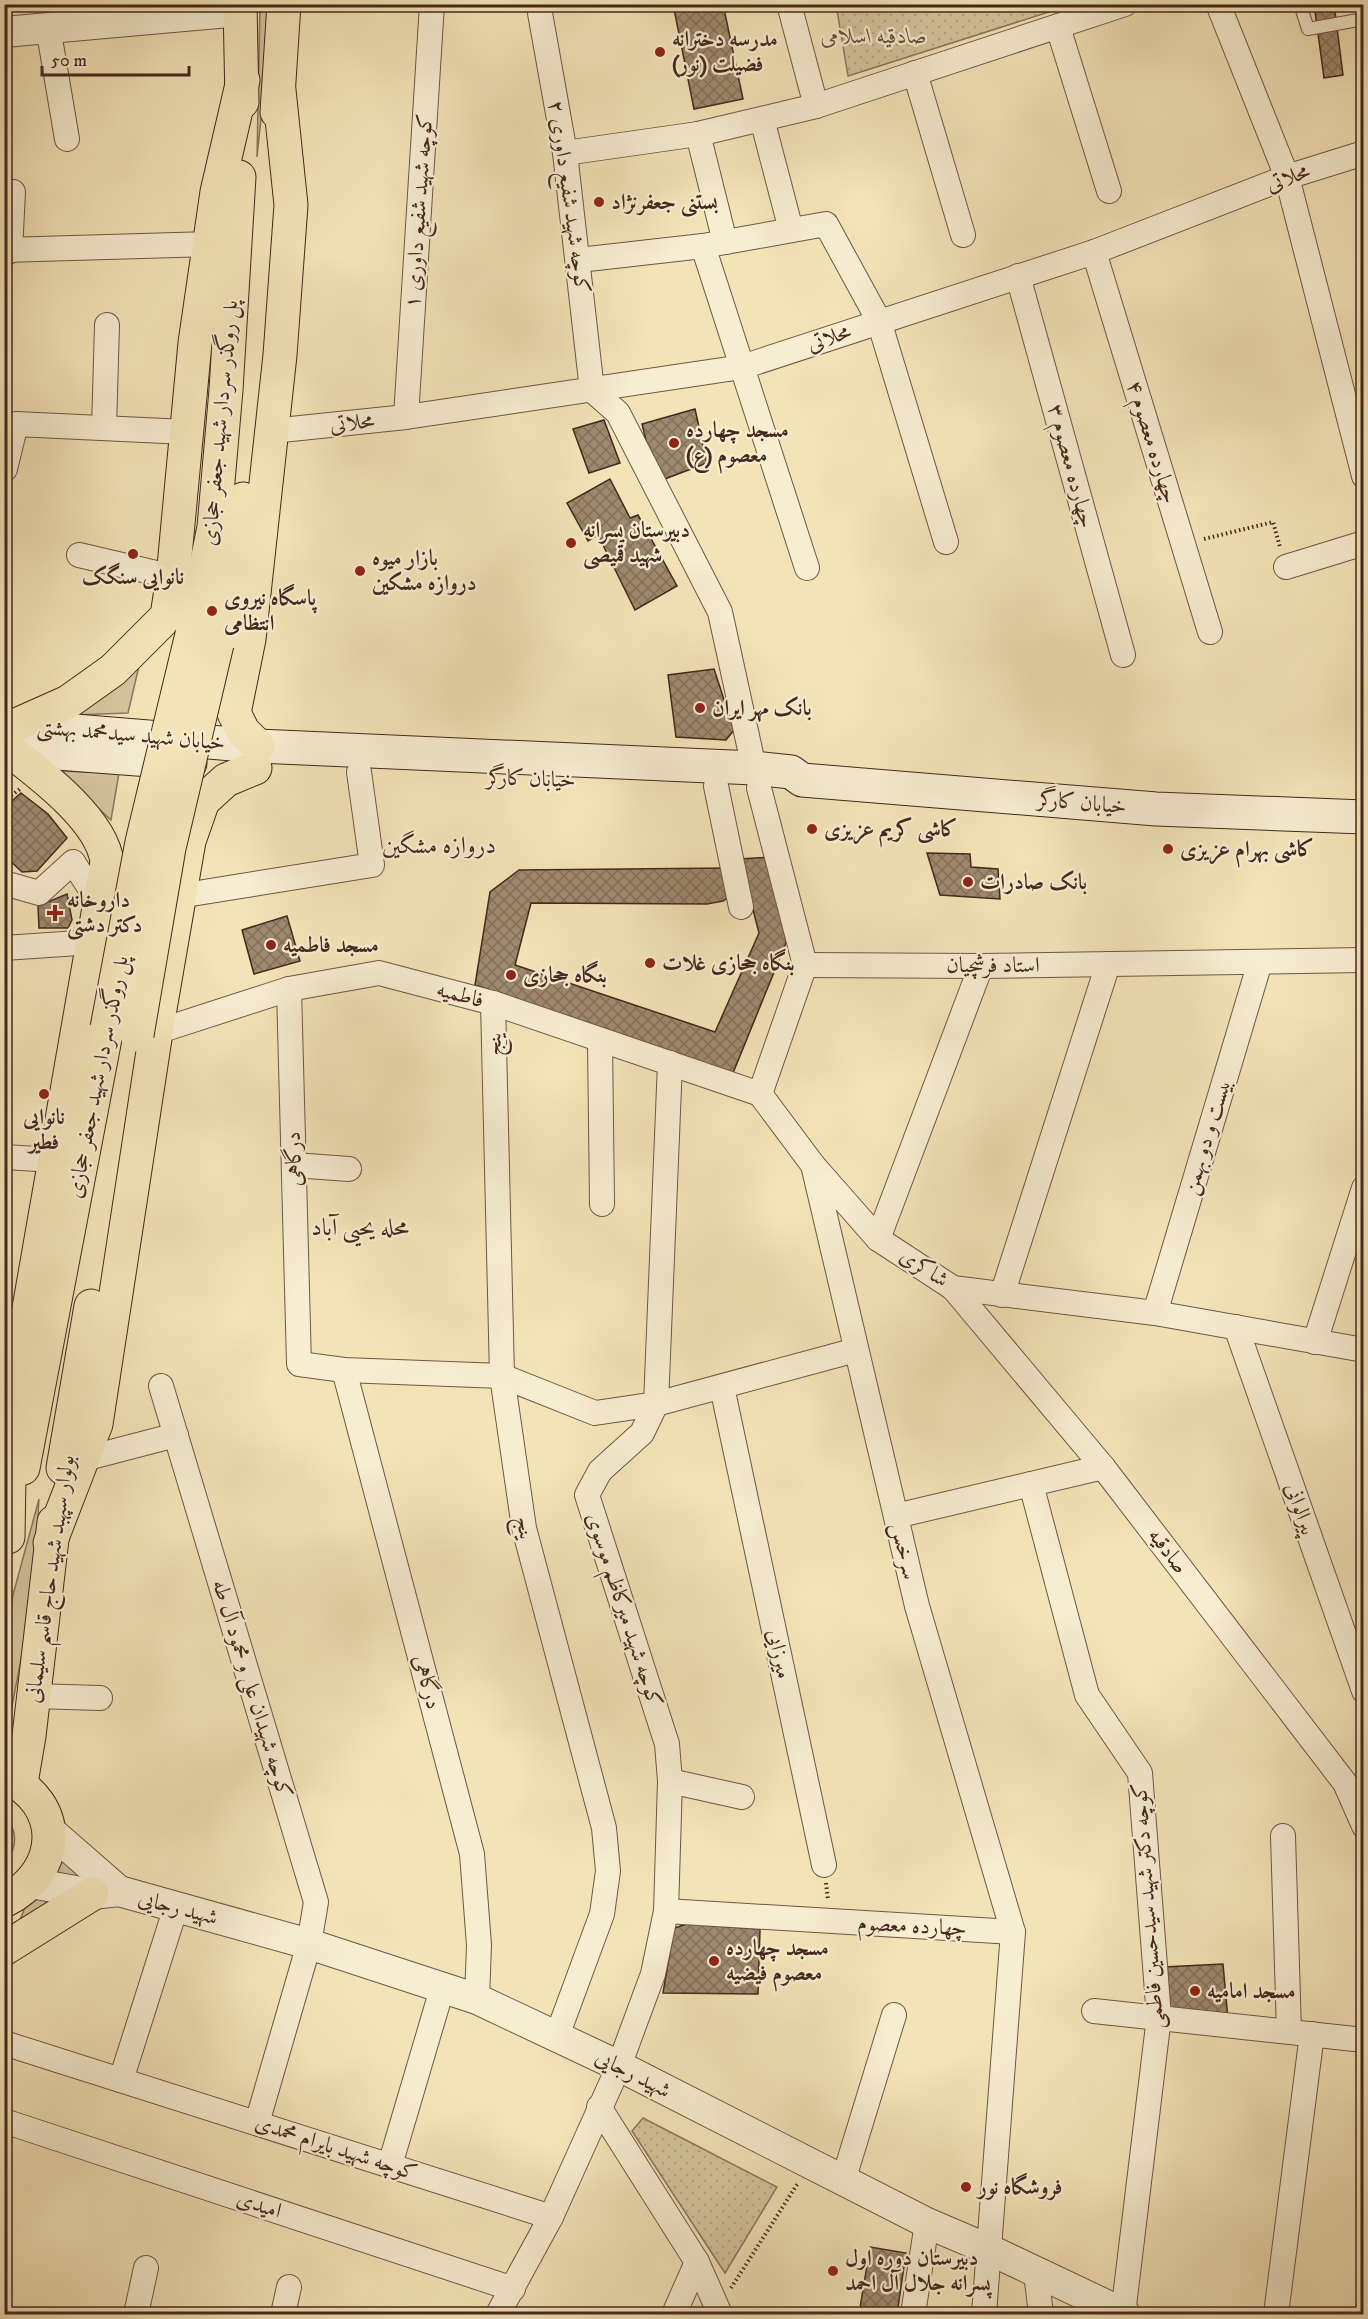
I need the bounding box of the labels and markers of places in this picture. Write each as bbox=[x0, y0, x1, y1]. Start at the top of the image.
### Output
place label: مدرسه دخترانه فضیلت (نور) bbox=[672, 26, 778, 78]
marker: مدرسه دخترانه فضیلت (نور) bbox=[653, 45, 667, 59]
place label: بستنی جعفرنژاد bbox=[611, 189, 718, 217]
marker: بستنی جعفرنژاد bbox=[592, 195, 606, 209]
place label: مسجد چهارده معصوم (ع) bbox=[686, 417, 789, 474]
marker: مسجد چهارده معصوم (ع) bbox=[667, 436, 681, 450]
place label: دبیرستان پسرانه شهید قمیصی bbox=[583, 517, 690, 570]
marker: دبیرستان پسرانه شهید قمیصی bbox=[564, 536, 578, 550]
place label: بازار میوه دروازه مشکین bbox=[372, 545, 477, 597]
marker: نانوایی سنگک bbox=[126, 547, 140, 561]
place label: نانوایی سنگک bbox=[82, 562, 184, 592]
marker: بازار میوه دروازه مشکین bbox=[353, 564, 367, 578]
place label: پاسگاه نیروی انتظامی bbox=[223, 583, 318, 637]
marker: پاسگاه نیروی انتظامی bbox=[205, 604, 219, 618]
place label: بانک مهر ایران bbox=[712, 695, 812, 723]
marker: بانک مهر ایران bbox=[693, 701, 707, 715]
place label: کاشی کریم عزیزی bbox=[824, 816, 958, 848]
marker: کاشی کریم عزیزی bbox=[805, 822, 819, 836]
place label: کاشی بهرام عزیزی bbox=[1180, 836, 1314, 868]
marker: کاشی بهرام عزیزی bbox=[1161, 842, 1175, 856]
place label: بانک صادرات bbox=[980, 869, 1087, 896]
marker: بانک صادرات bbox=[961, 875, 975, 889]
place label: داروخانه دکتر دشتی bbox=[67, 887, 142, 940]
marker: داروخانه دکتر دشتی bbox=[48, 906, 62, 920]
place label: مسجد فاطمیه bbox=[283, 932, 379, 959]
marker: مسجد فاطمیه bbox=[264, 938, 278, 952]
place label: بنگاه جحازی غلات bbox=[662, 948, 795, 977]
marker: بنگاه جحازی غلات bbox=[643, 956, 657, 970]
place label: بنگاه جحازی bbox=[523, 960, 607, 989]
marker: بنگاه جحازی bbox=[504, 968, 518, 982]
marker: نانوایی فطیر bbox=[37, 1087, 51, 1101]
place label: نانوایی فطیر bbox=[22, 1104, 65, 1156]
place label: مسجد چهارده معصوم فیضیه bbox=[726, 1935, 829, 1992]
marker: مسجد چهارده معصوم فیضیه bbox=[707, 1954, 721, 1968]
place label: مسجد امامیه bbox=[1207, 1978, 1296, 2005]
marker: مسجد امامیه bbox=[1188, 1984, 1202, 1998]
place label: فروشگاه نور bbox=[975, 2172, 1062, 2201]
marker: فروشگاه نور bbox=[959, 2180, 973, 2194]
place label: دبیرستان دوره اول پسرانه جلال آل احمد bbox=[845, 2245, 993, 2299]
marker: دبیرستان دوره اول پسرانه جلال آل احمد bbox=[826, 2264, 840, 2278]

